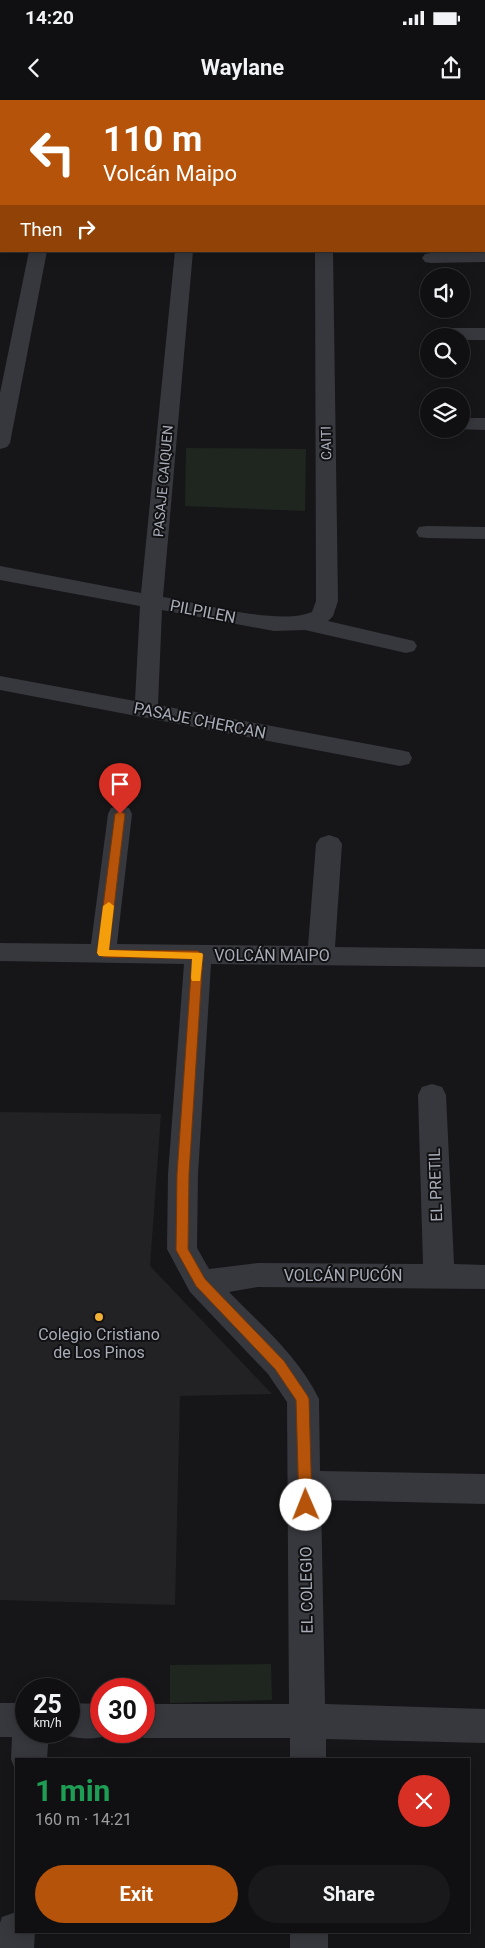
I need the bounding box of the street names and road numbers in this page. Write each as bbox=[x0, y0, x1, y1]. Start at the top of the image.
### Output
street label: PASAJE CAIQUEN bbox=[150, 424, 176, 538]
street label: CAITI bbox=[318, 426, 334, 460]
street label: PILPILEN bbox=[168, 596, 237, 627]
street label: PASAJE CHERCAN bbox=[132, 698, 268, 743]
street label: VOLCÁN MAIPO bbox=[214, 946, 330, 965]
street label: EL PRETIL bbox=[425, 1148, 446, 1222]
street label: VOLCÁN PUCÓN bbox=[284, 1265, 402, 1285]
street label: EL COLEGIO bbox=[296, 1546, 317, 1634]

